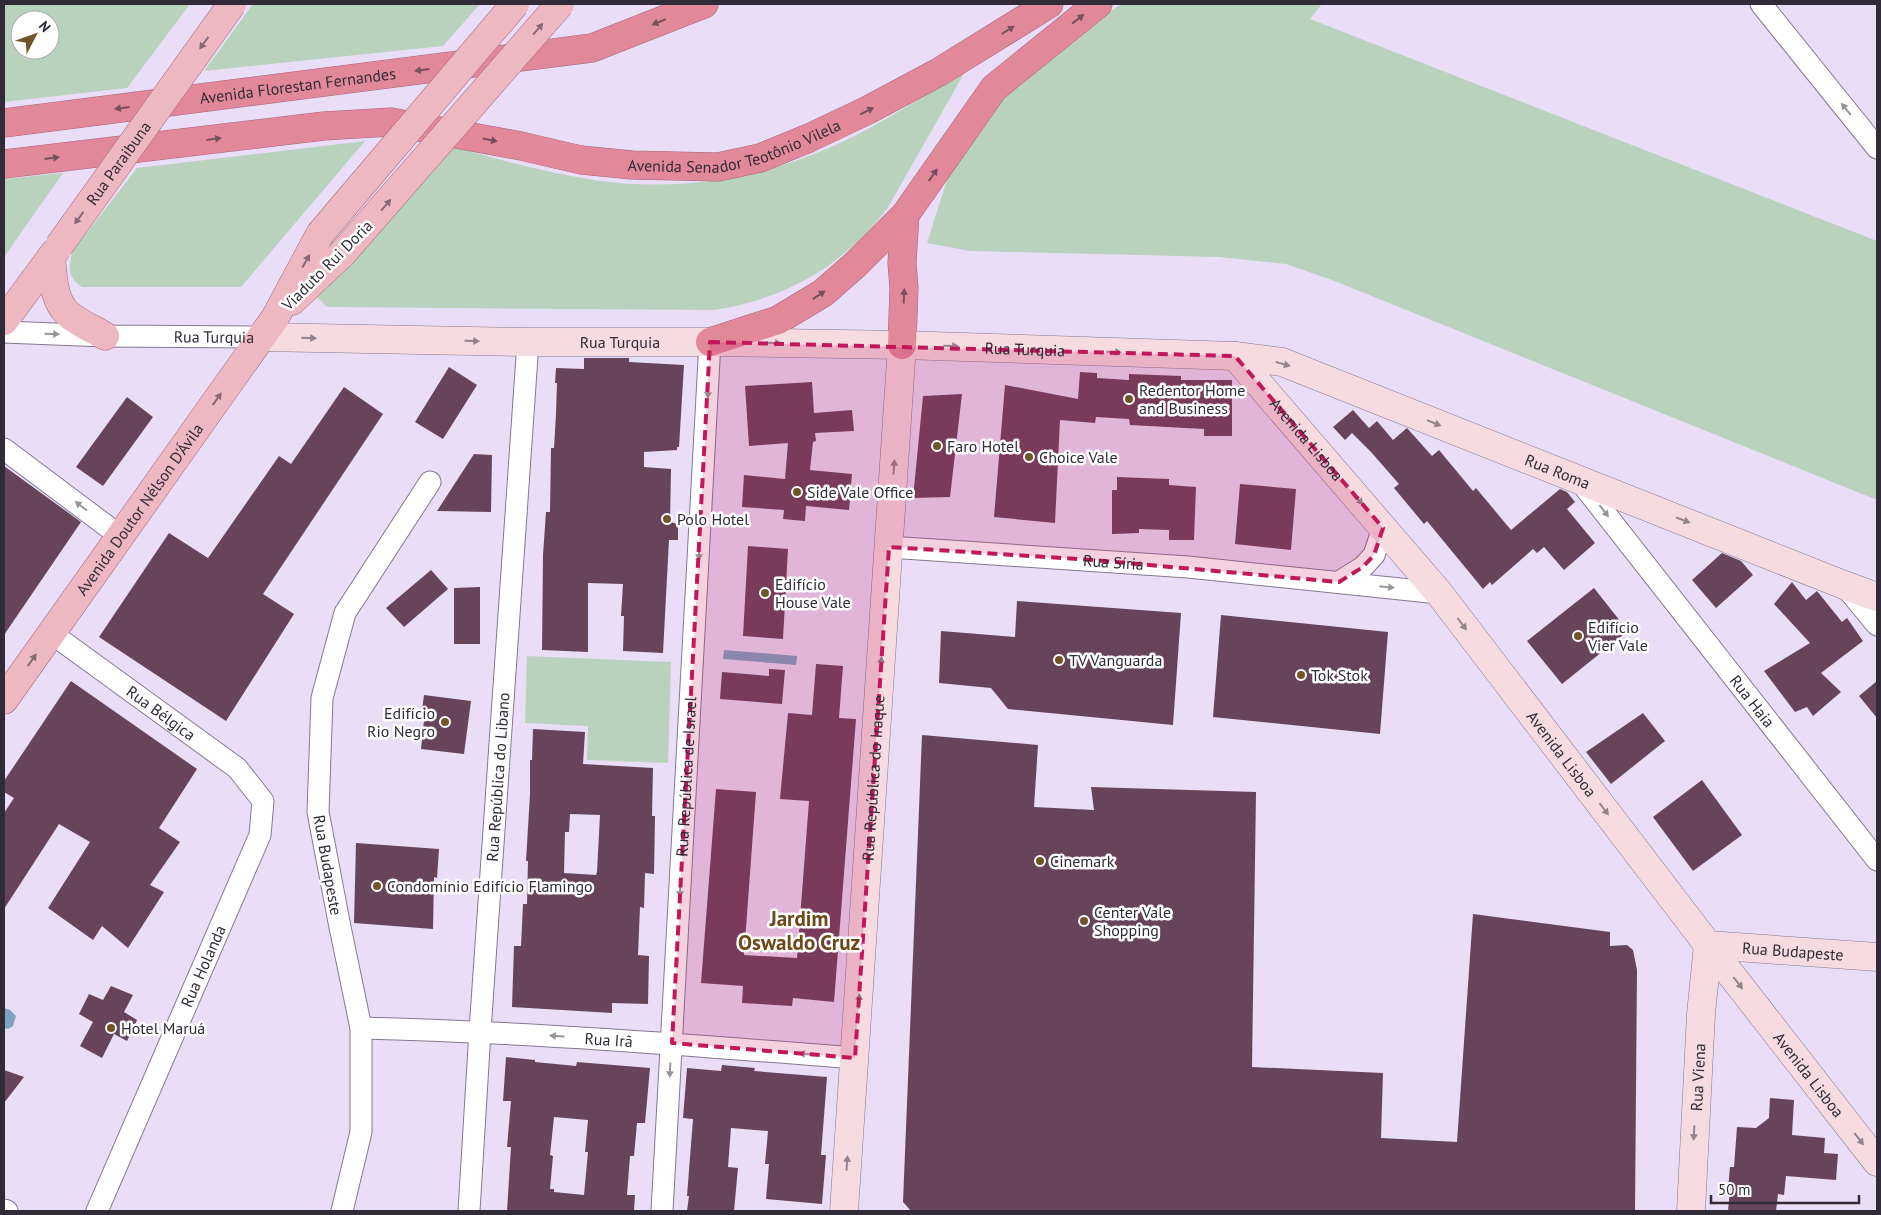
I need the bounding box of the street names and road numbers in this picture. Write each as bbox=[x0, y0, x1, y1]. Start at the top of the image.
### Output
street label: Avenida Florestan Fernandes bbox=[198, 63, 397, 108]
street label: Avenida Senador Teotônio Vilela bbox=[628, 115, 844, 177]
street label: Rua Paraibuna bbox=[82, 117, 155, 209]
street label: Viaduto Rui Doria bbox=[277, 216, 376, 315]
street label: Rua Turquia bbox=[174, 326, 254, 347]
street label: Rua Turquia bbox=[580, 332, 660, 352]
street label: Rua Turquia bbox=[984, 338, 1065, 360]
street label: Avenida Lisboa bbox=[1266, 394, 1348, 485]
street label: Avenida Doutor Nélson D'Ávila bbox=[72, 419, 207, 599]
street label: Rua Roma bbox=[1522, 449, 1593, 493]
street label: Rua Síria bbox=[1083, 550, 1144, 574]
street label: Rua Haia bbox=[1726, 671, 1779, 731]
street label: Rua Bélgica bbox=[123, 681, 199, 745]
street label: Rua República do Libano bbox=[482, 692, 514, 862]
street label: Rua República do Iraque bbox=[857, 694, 889, 862]
street label: Rua República de Israel bbox=[672, 696, 700, 857]
street label: Avenida Lisboa bbox=[1523, 707, 1601, 801]
street label: Rua Budapeste bbox=[309, 813, 347, 917]
street label: Rua Holanda bbox=[176, 922, 230, 1010]
street label: Rua Budapeste bbox=[1741, 937, 1844, 965]
street label: Rua Irã bbox=[584, 1028, 633, 1051]
street label: Avenida Lisboa bbox=[1769, 1028, 1848, 1121]
street label: Rua Viena bbox=[1686, 1043, 1710, 1112]

